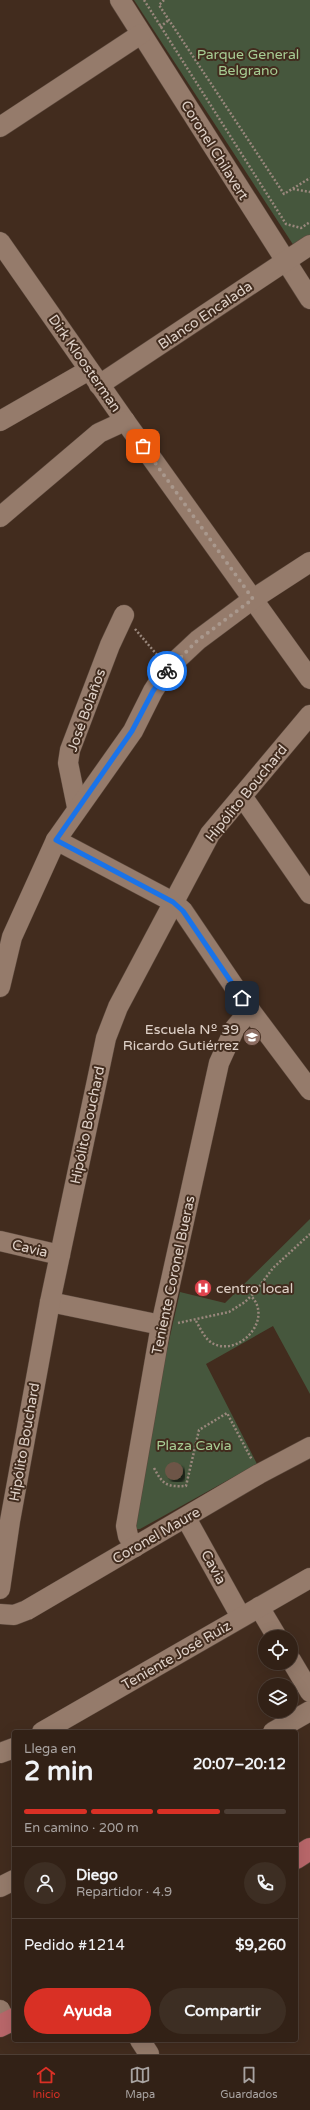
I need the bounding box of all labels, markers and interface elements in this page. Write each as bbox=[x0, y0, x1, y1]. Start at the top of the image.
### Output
park label: Parque General Belgrano bbox=[197, 46, 299, 79]
street label: Coronel Chilavert bbox=[177, 97, 252, 204]
street label: Blanco Encalada bbox=[155, 278, 256, 353]
street label: Dirk Kloosterman bbox=[45, 311, 124, 415]
pin bbox=[126, 429, 160, 463]
icon: bag bbox=[132, 435, 154, 457]
courier bbox=[147, 651, 187, 691]
icon: bike bbox=[156, 660, 178, 682]
street label: José Bolaños bbox=[64, 666, 109, 754]
street label: Hipólito Bouchard bbox=[202, 741, 291, 845]
pin bbox=[225, 981, 259, 1015]
icon: home bbox=[231, 987, 253, 1009]
place label: Escuela Nº 39 Ricardo Gutiérrez bbox=[123, 1021, 239, 1054]
school or university icon: Escuela Nº 39 Ricardo Gutiérrez bbox=[242, 1027, 262, 1047]
street label: Hipólito Bouchard bbox=[67, 1065, 108, 1186]
street label: Teniente Coronel Bueras bbox=[148, 1194, 199, 1356]
street label: Cavia bbox=[10, 1236, 49, 1261]
hospital icon: centro local bbox=[193, 1278, 213, 1298]
place label: centro local bbox=[216, 1280, 293, 1297]
street label: Hipólito Bouchard bbox=[6, 1381, 43, 1503]
park label: Plaza Cavia bbox=[156, 1437, 232, 1454]
street label: Coronel Maure bbox=[109, 1503, 203, 1567]
street label: Cavia bbox=[197, 1547, 230, 1587]
street label: Teniente José Ruiz bbox=[119, 1617, 234, 1694]
map controls bbox=[258, 1630, 298, 1718]
button: locate bbox=[258, 1630, 298, 1670]
button: layers bbox=[258, 1678, 298, 1718]
text: Llega en bbox=[24, 1741, 76, 1757]
text: 20:07–20:12 bbox=[193, 1755, 286, 1773]
text: 2 min bbox=[24, 1756, 93, 1787]
text: En camino · 200 m bbox=[24, 1820, 139, 1836]
button: person bbox=[24, 1862, 66, 1904]
button: phone bbox=[244, 1862, 286, 1904]
text: Diego bbox=[76, 1866, 118, 1884]
text: Repartidor · 4.9 bbox=[76, 1884, 172, 1900]
text: Pedido #1214 bbox=[24, 1936, 125, 1954]
text: $9,260 bbox=[235, 1936, 286, 1954]
button: Ayuda bbox=[24, 1988, 151, 2034]
button: Compartir bbox=[159, 1988, 286, 2034]
tab: Inicio bbox=[33, 2064, 60, 2101]
tab: Mapa bbox=[125, 2064, 155, 2101]
tab: Guardados bbox=[220, 2064, 278, 2101]

